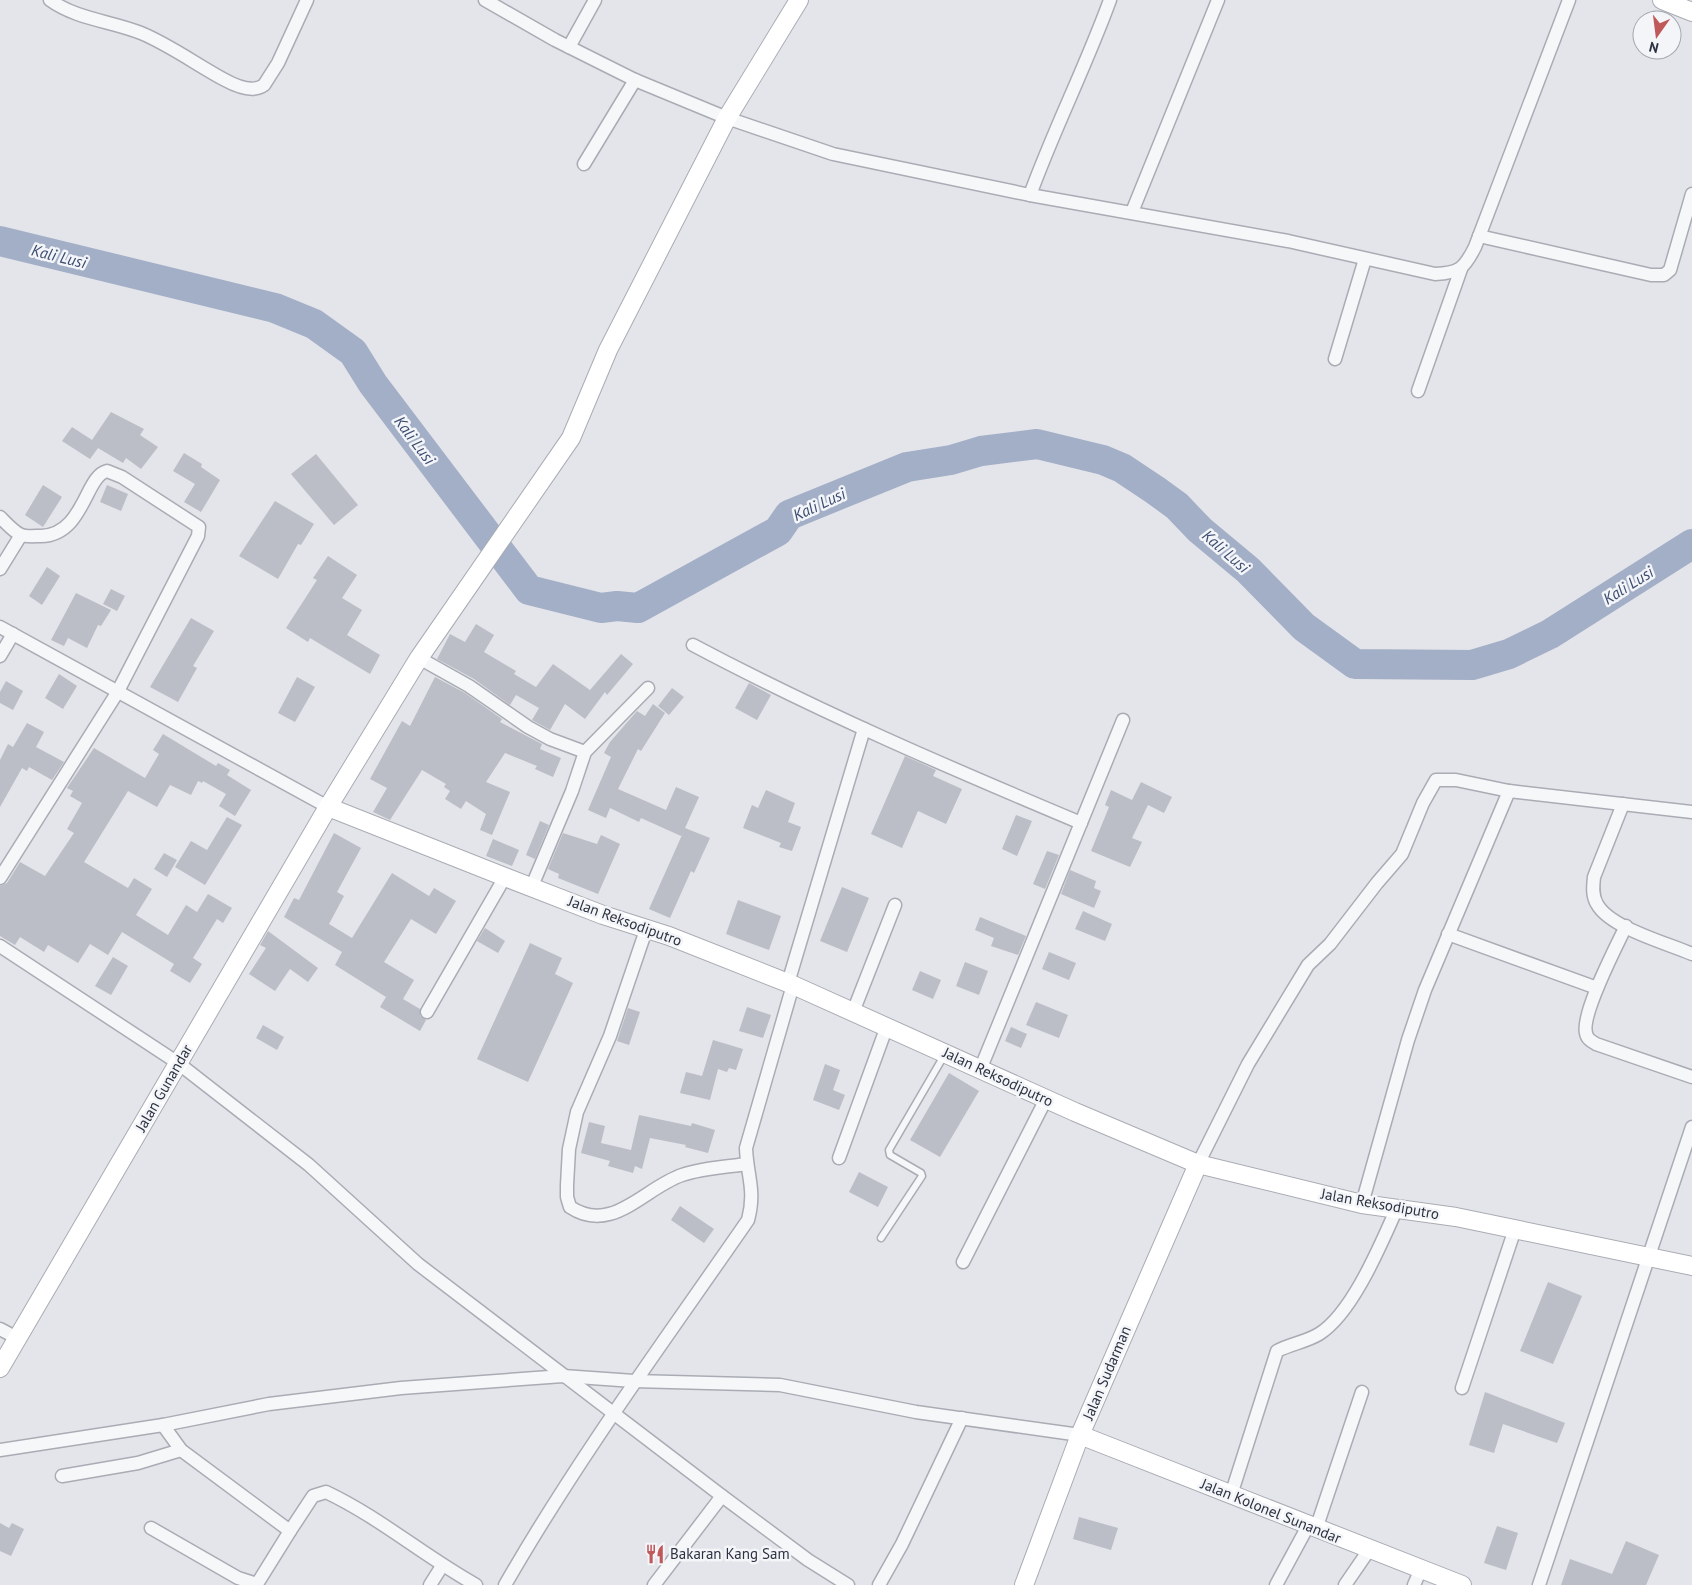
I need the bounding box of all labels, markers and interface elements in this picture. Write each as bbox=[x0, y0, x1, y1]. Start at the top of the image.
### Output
north arrow bbox=[1632, 10, 1682, 60]
text: N bbox=[1647, 38, 1660, 57]
water label: Kali Lusi bbox=[29, 240, 89, 273]
water label: Kali Lusi bbox=[390, 412, 440, 469]
water label: Kali Lusi bbox=[789, 483, 849, 525]
water label: Kali Lusi bbox=[1198, 525, 1254, 577]
water label: Kali Lusi bbox=[1599, 561, 1658, 608]
street label: Jalan Reksodiputro bbox=[565, 891, 685, 950]
street label: Jalan Gunandar bbox=[130, 1041, 196, 1136]
street label: Jalan Reksodiputro bbox=[939, 1042, 1056, 1110]
street label: Jalan Reksodiputro bbox=[1319, 1184, 1441, 1223]
street label: Jalan Sudarman bbox=[1078, 1323, 1135, 1424]
street label: Jalan Kolonel Sunandar bbox=[1197, 1473, 1344, 1547]
restaurant icon: Bakaran Kang Sam bbox=[644, 1543, 666, 1565]
place label: Bakaran Kang Sam bbox=[670, 1544, 790, 1563]

